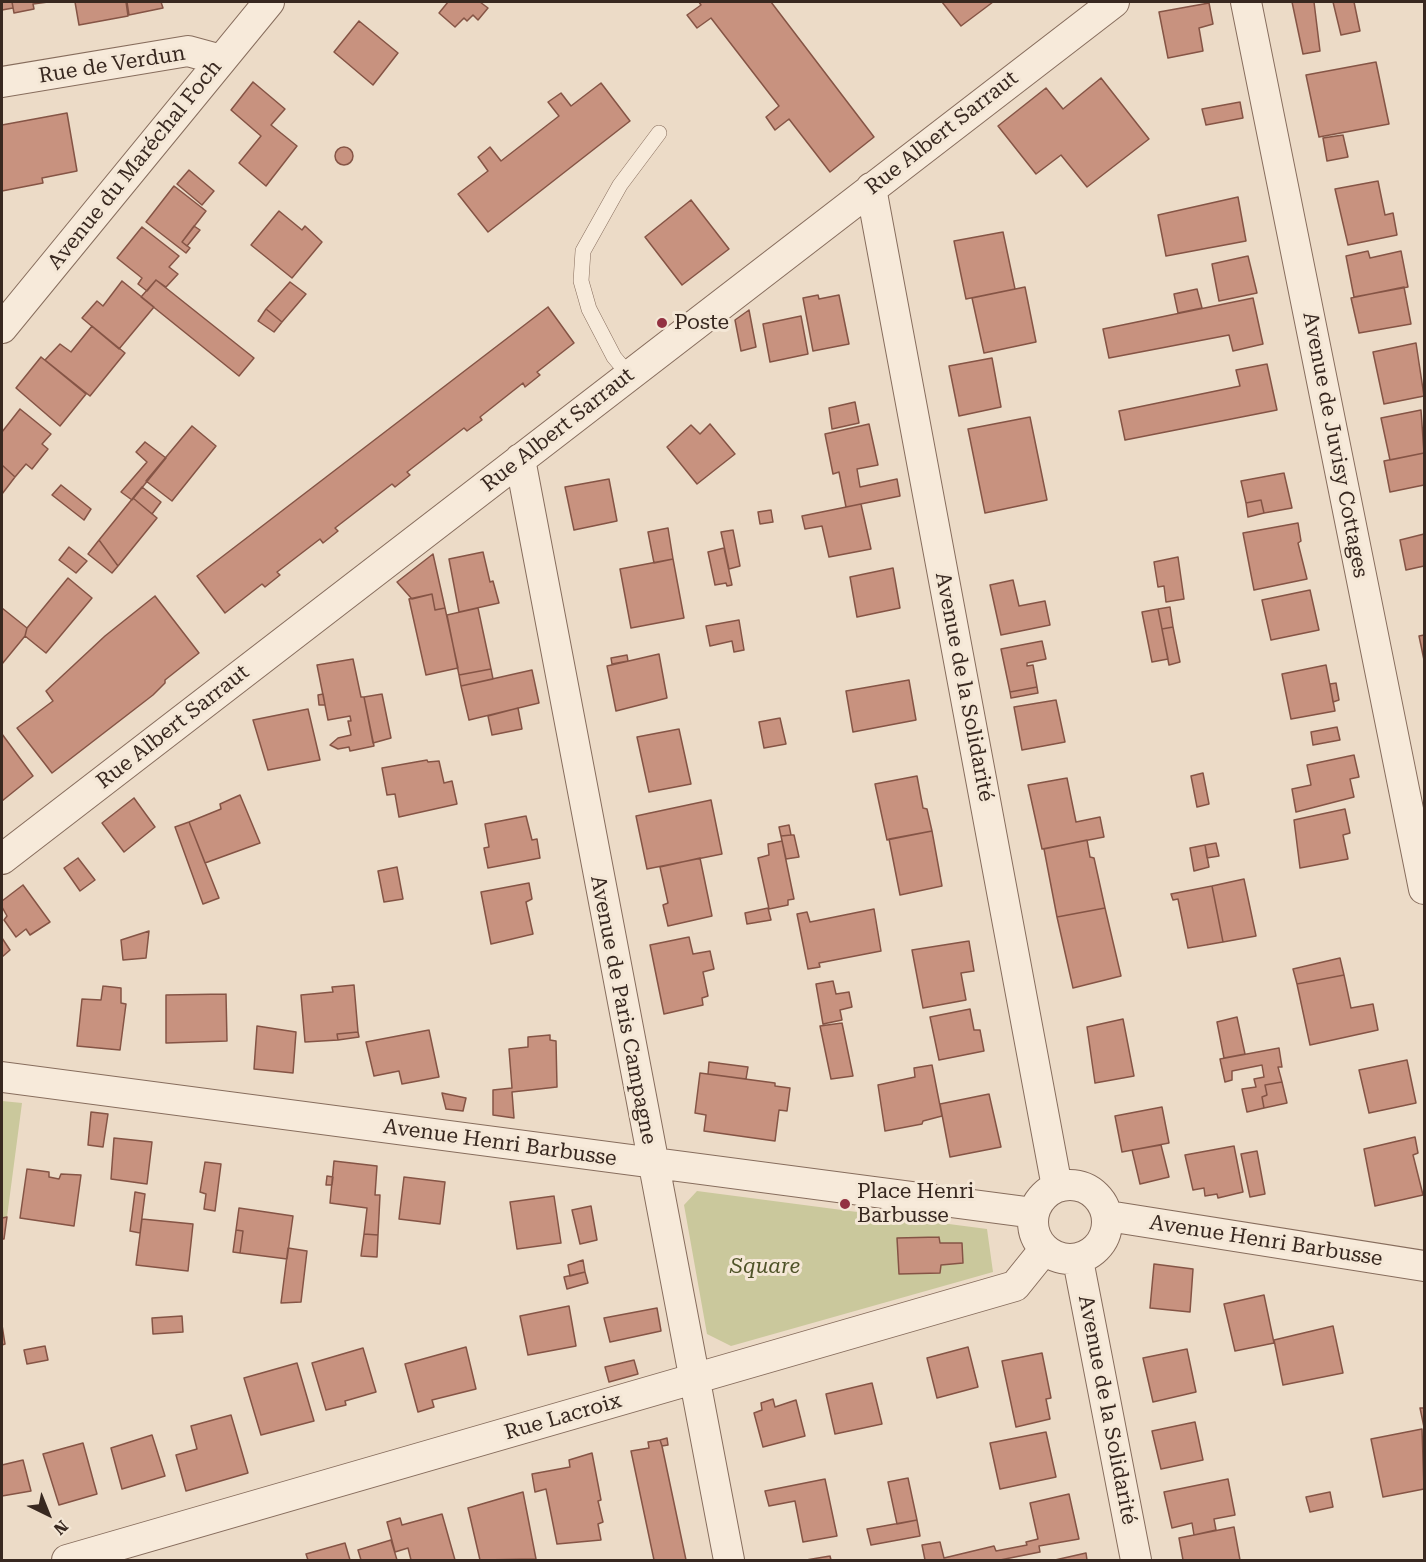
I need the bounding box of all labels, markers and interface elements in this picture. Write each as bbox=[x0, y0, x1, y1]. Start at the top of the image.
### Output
street label: Rue de Verdun bbox=[37, 41, 187, 89]
street label: Avenue du Maréchal Foch bbox=[43, 55, 227, 275]
street label: Rue Albert Sarraut bbox=[861, 66, 1023, 200]
place label: Poste bbox=[674, 310, 729, 336]
street label: Avenue de Juvisy Cottages bbox=[1297, 310, 1373, 580]
marker: Poste bbox=[655, 316, 669, 330]
street label: Rue Albert Sarraut bbox=[477, 363, 639, 497]
street label: Avenue de la Solidarité bbox=[929, 570, 999, 804]
street label: Rue Albert Sarraut bbox=[92, 660, 254, 794]
street label: Avenue de Paris Campagne bbox=[585, 873, 661, 1147]
street label: Avenue Henri Barbusse bbox=[382, 1114, 618, 1172]
place label: Place Henri Barbusse bbox=[857, 1179, 974, 1229]
marker: Place Henri Barbusse bbox=[838, 1197, 852, 1211]
street label: Avenue Henri Barbusse bbox=[1148, 1210, 1384, 1272]
park label: Square bbox=[730, 1254, 800, 1280]
street label: Avenue de la Solidarité bbox=[1072, 1293, 1142, 1527]
street label: Rue Lacroix bbox=[502, 1388, 624, 1446]
north arrow bbox=[18, 1484, 78, 1544]
text: N bbox=[50, 1516, 72, 1539]

